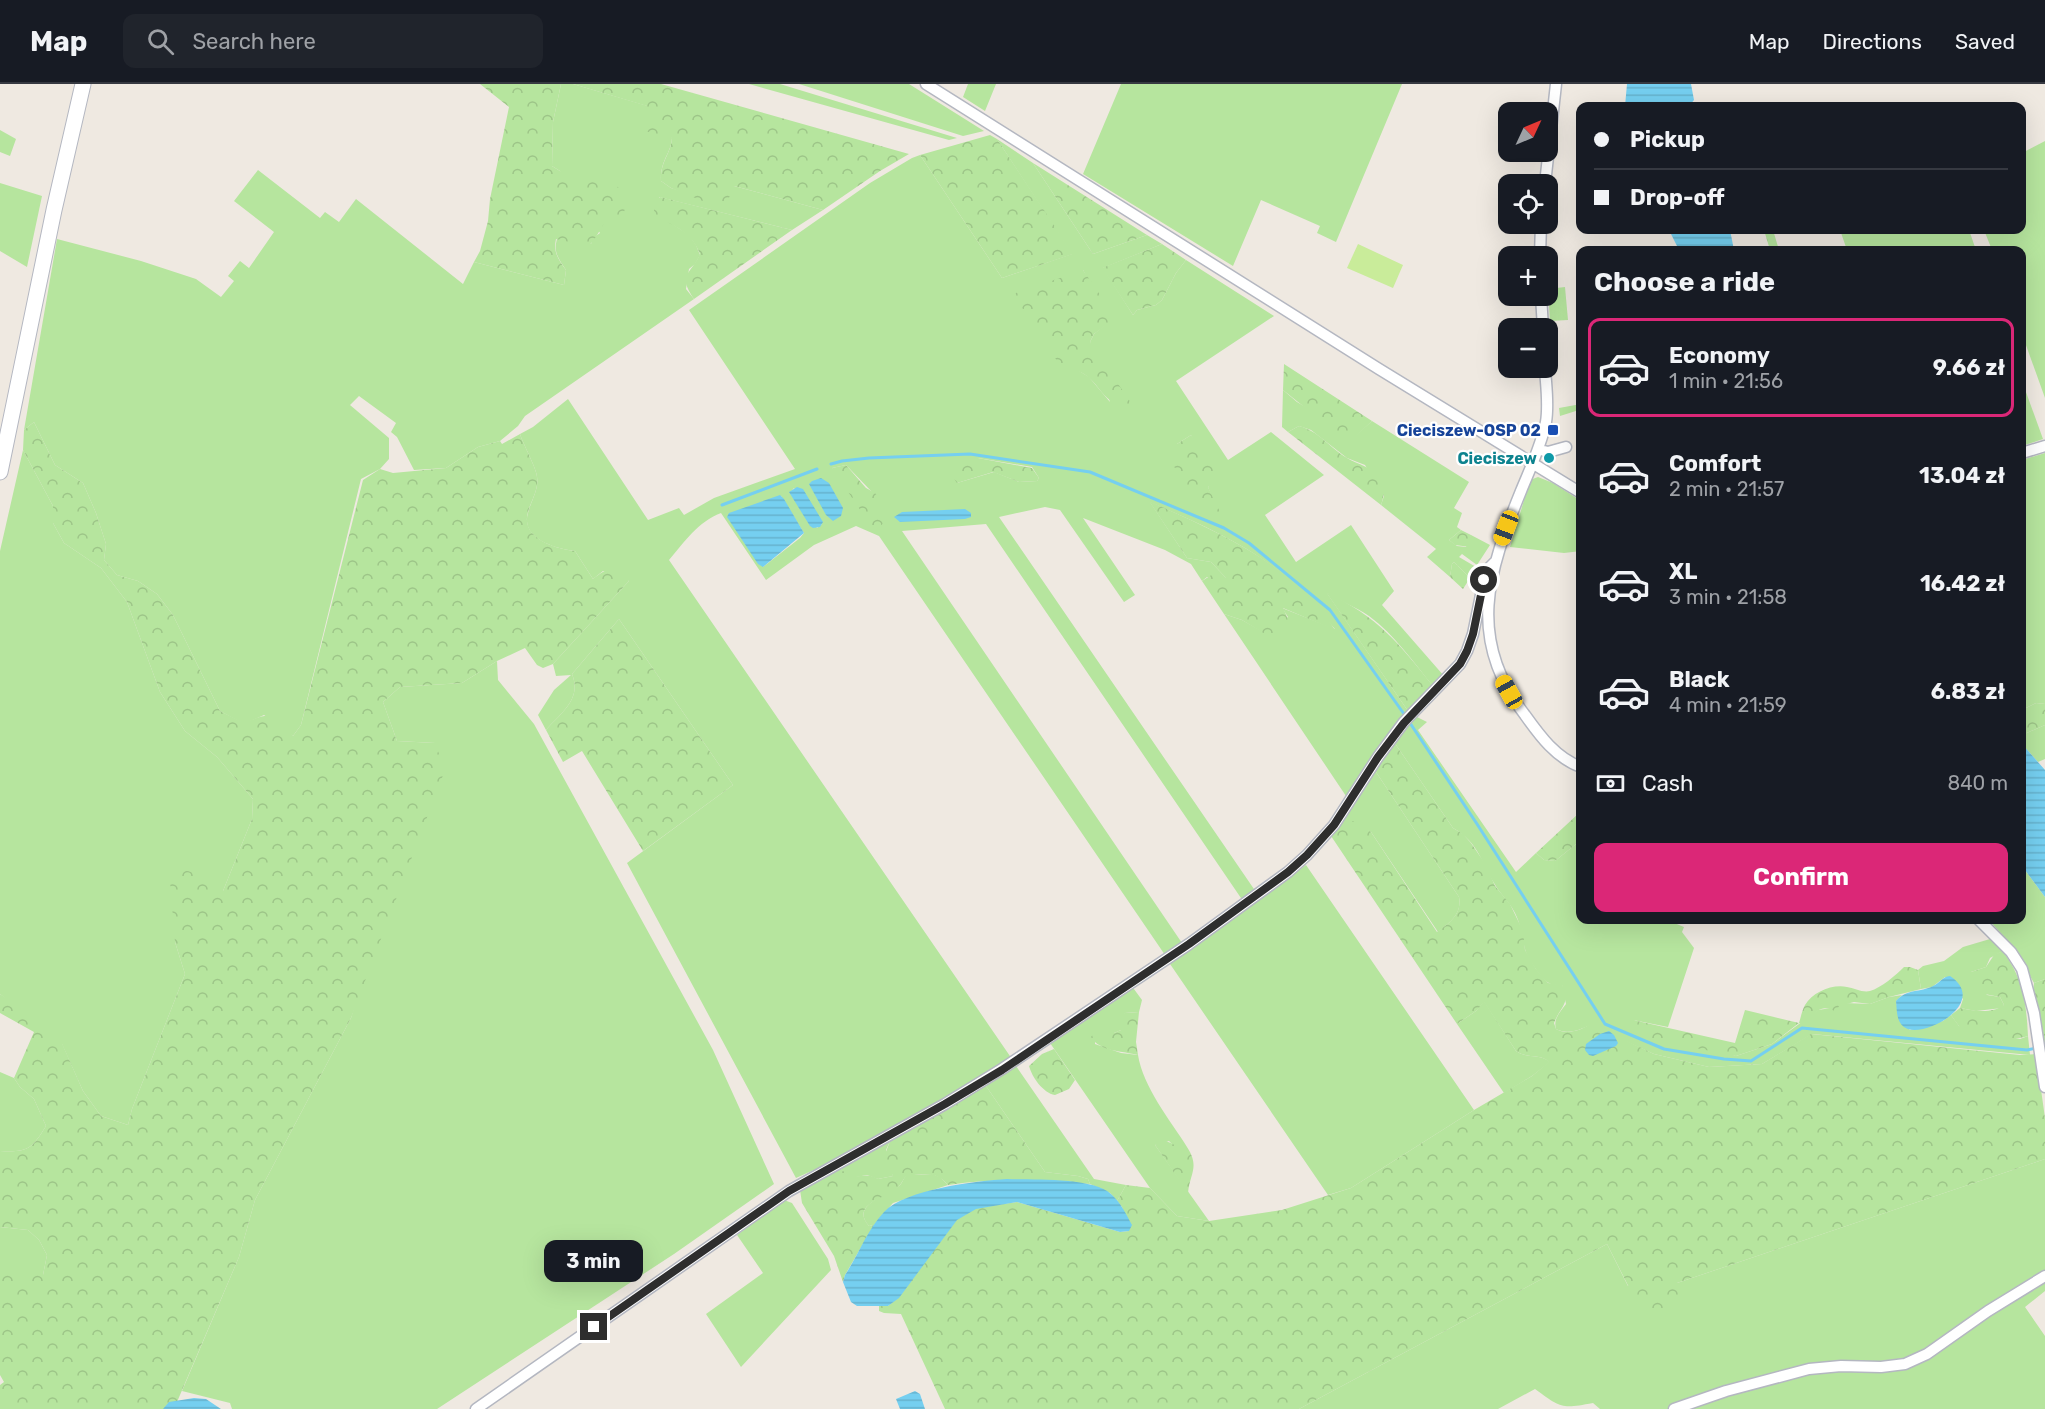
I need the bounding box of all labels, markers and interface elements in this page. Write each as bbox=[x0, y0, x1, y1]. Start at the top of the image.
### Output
search box bbox=[123, 14, 543, 68]
text: Map bbox=[30, 25, 87, 58]
icon: search bbox=[144, 25, 177, 58]
text: Search here bbox=[192, 28, 316, 55]
text: Map bbox=[1749, 29, 1790, 54]
text: Directions bbox=[1823, 29, 1922, 54]
text: Saved bbox=[1955, 29, 2015, 54]
north arrow bbox=[1498, 102, 1558, 162]
map controls bbox=[1498, 102, 1558, 378]
text: Pickup bbox=[1630, 126, 1705, 153]
button: locate bbox=[1498, 174, 1558, 234]
text: Drop-off bbox=[1630, 184, 1725, 211]
button: + bbox=[1498, 246, 1558, 306]
text: Choose a ride bbox=[1594, 266, 1775, 298]
button: − bbox=[1498, 318, 1558, 378]
icon: car bbox=[1597, 341, 1651, 395]
text: Economy bbox=[1669, 342, 1770, 369]
text: 9.66 zł bbox=[1933, 354, 2005, 381]
text: 1 min · 21:56 bbox=[1669, 369, 1783, 393]
place label: Cieciszew-OSP 02 bbox=[1397, 421, 1541, 440]
marker: Cieciszew-OSP 02 bbox=[1546, 423, 1560, 437]
place label: Cieciszew bbox=[1457, 449, 1538, 468]
icon: car bbox=[1597, 449, 1651, 503]
text: Comfort bbox=[1669, 450, 1761, 477]
marker: Cieciszew bbox=[1542, 451, 1556, 465]
text: 13.04 zł bbox=[1919, 462, 2005, 489]
text: 2 min · 21:57 bbox=[1669, 477, 1784, 501]
car bbox=[1491, 508, 1521, 548]
icon: car bbox=[1597, 557, 1651, 611]
text: XL bbox=[1669, 558, 1697, 585]
route start bbox=[1470, 566, 1497, 593]
text: 16.42 zł bbox=[1920, 570, 2005, 597]
text: 3 min · 21:58 bbox=[1669, 585, 1787, 609]
icon: car bbox=[1597, 665, 1651, 719]
text: Black bbox=[1669, 666, 1730, 693]
car bbox=[1492, 672, 1526, 712]
text: 6.83 zł bbox=[1931, 678, 2005, 705]
text: 4 min · 21:59 bbox=[1669, 693, 1787, 717]
icon: cash bbox=[1594, 767, 1627, 800]
text: Cash bbox=[1642, 770, 1693, 797]
text: 840 m bbox=[1947, 771, 2008, 795]
button: Confirm bbox=[1594, 843, 2008, 912]
callout: 3 min bbox=[544, 1240, 644, 1282]
text: 3 min bbox=[566, 1249, 621, 1273]
route end bbox=[580, 1313, 607, 1340]

